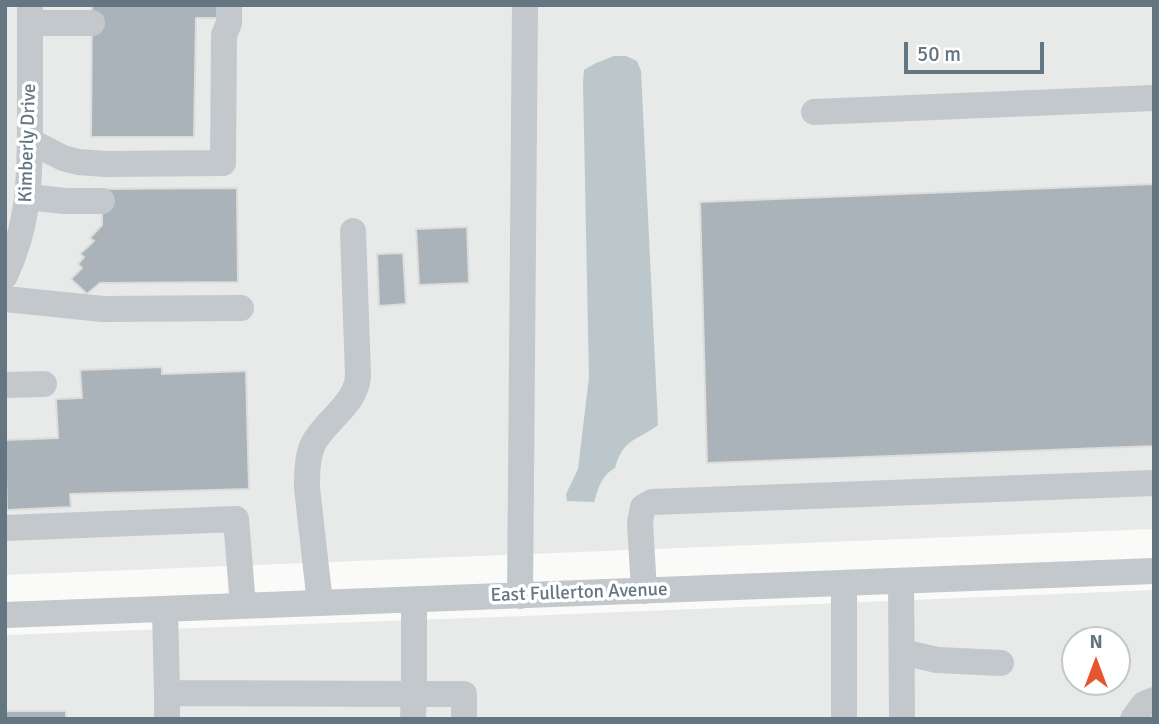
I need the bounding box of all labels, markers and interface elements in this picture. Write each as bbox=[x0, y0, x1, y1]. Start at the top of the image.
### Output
scale bar bbox=[907, 28, 1047, 72]
text: 50 m bbox=[917, 41, 961, 67]
street label: Kimberly Drive bbox=[15, 83, 41, 203]
street label: East Fullerton Avenue bbox=[490, 579, 668, 607]
north arrow bbox=[1061, 626, 1131, 696]
text: N bbox=[1089, 630, 1103, 654]

